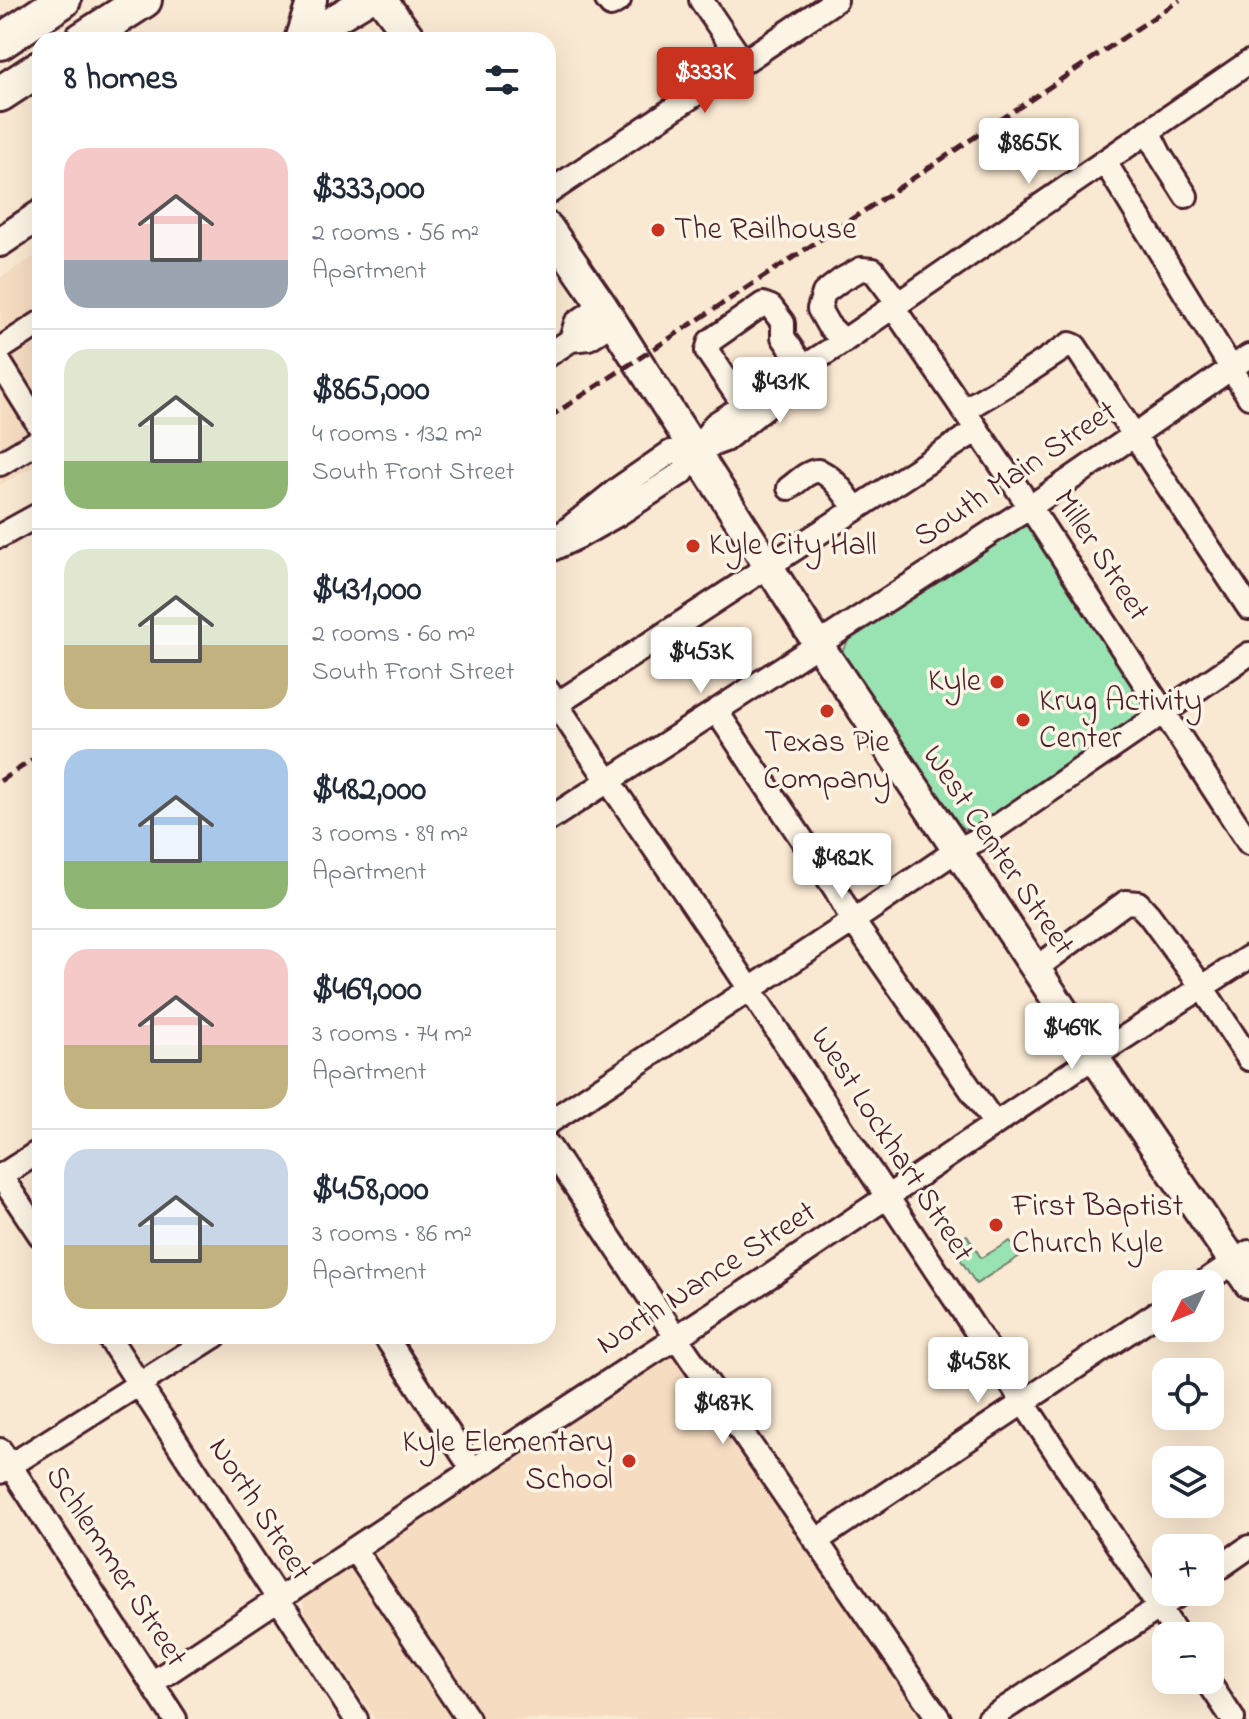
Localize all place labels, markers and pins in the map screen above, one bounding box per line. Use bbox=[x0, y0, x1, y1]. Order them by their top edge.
pin: $333K bbox=[649, 47, 761, 115]
pin: $865K bbox=[973, 118, 1085, 186]
place label: The Railhouse bbox=[674, 207, 857, 254]
marker: The Railhouse bbox=[649, 221, 667, 239]
pin: $431K bbox=[724, 357, 836, 425]
place label: Kyle City Hall bbox=[709, 523, 877, 570]
marker: Kyle City Hall bbox=[684, 537, 702, 555]
pin: $453K bbox=[645, 627, 757, 695]
place label: Kyle bbox=[928, 659, 982, 706]
marker: Kyle bbox=[988, 673, 1006, 691]
place label: Krug Activity Center bbox=[1039, 679, 1202, 763]
marker: Texas Pie Company bbox=[818, 702, 836, 720]
marker: Krug Activity Center bbox=[1014, 711, 1032, 729]
place label: Texas Pie Company bbox=[763, 720, 891, 804]
pin: $482K bbox=[786, 833, 898, 901]
pin: $469K bbox=[1016, 1003, 1128, 1071]
place label: First Baptist Church Kyle bbox=[1011, 1184, 1183, 1268]
marker: First Baptist Church Kyle bbox=[987, 1216, 1005, 1234]
pin: $458K bbox=[922, 1337, 1034, 1405]
pin: $487K bbox=[667, 1378, 779, 1446]
place label: Kyle Elementary School bbox=[402, 1420, 613, 1504]
marker: Kyle Elementary School bbox=[620, 1452, 638, 1470]

